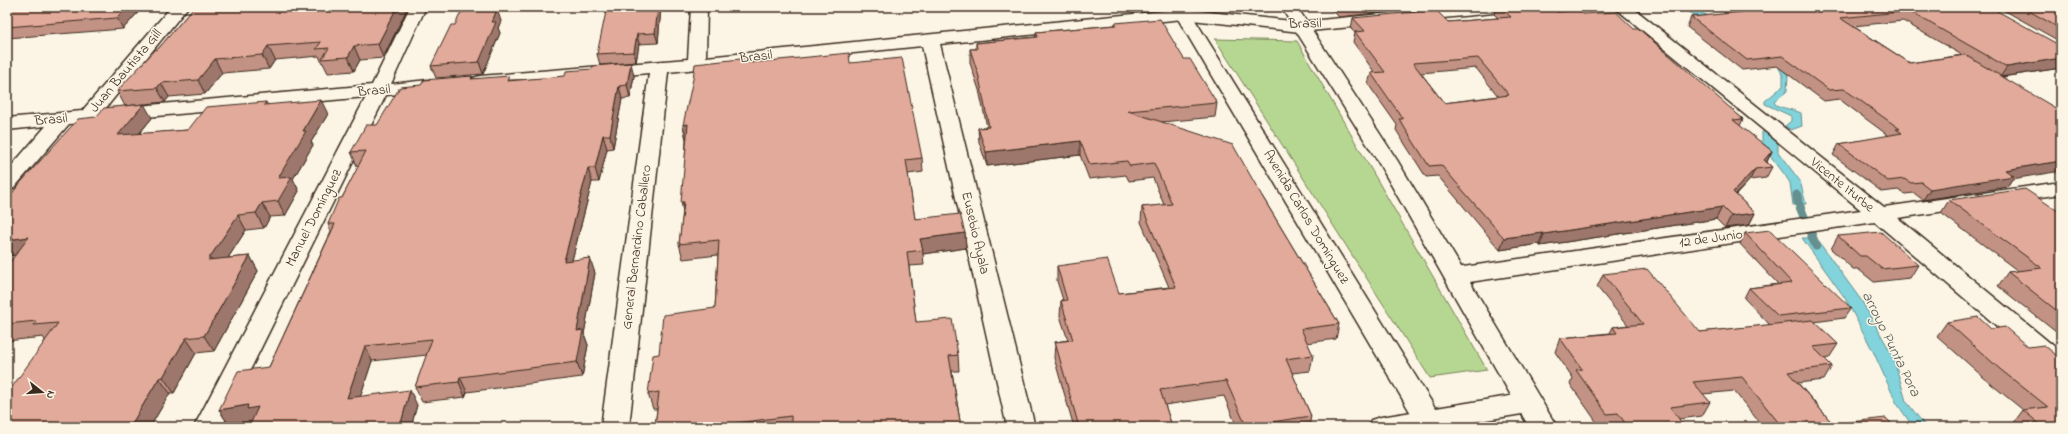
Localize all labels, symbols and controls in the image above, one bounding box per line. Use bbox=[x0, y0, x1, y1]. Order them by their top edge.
street label: Brasil bbox=[1287, 13, 1322, 35]
street label: Juan Bautista Gill bbox=[85, 24, 167, 118]
street label: Brasil bbox=[737, 45, 774, 69]
street label: Brasil bbox=[355, 79, 392, 103]
street label: Brasil bbox=[32, 108, 69, 132]
street label: Avenida Carlos Dominguez bbox=[1257, 146, 1355, 289]
street label: Vicente Iturbe bbox=[1804, 152, 1879, 218]
street label: General Bernardino Caballero bbox=[616, 163, 658, 331]
street label: Manuel Domínguez bbox=[280, 165, 349, 271]
street label: Eusebio Ayala bbox=[954, 190, 995, 277]
street label: 12 de Junio bbox=[1678, 224, 1744, 254]
water label: arroyo Punta Pora bbox=[1855, 288, 1926, 402]
north arrow bbox=[22, 372, 62, 412]
text: N bbox=[42, 389, 59, 401]

